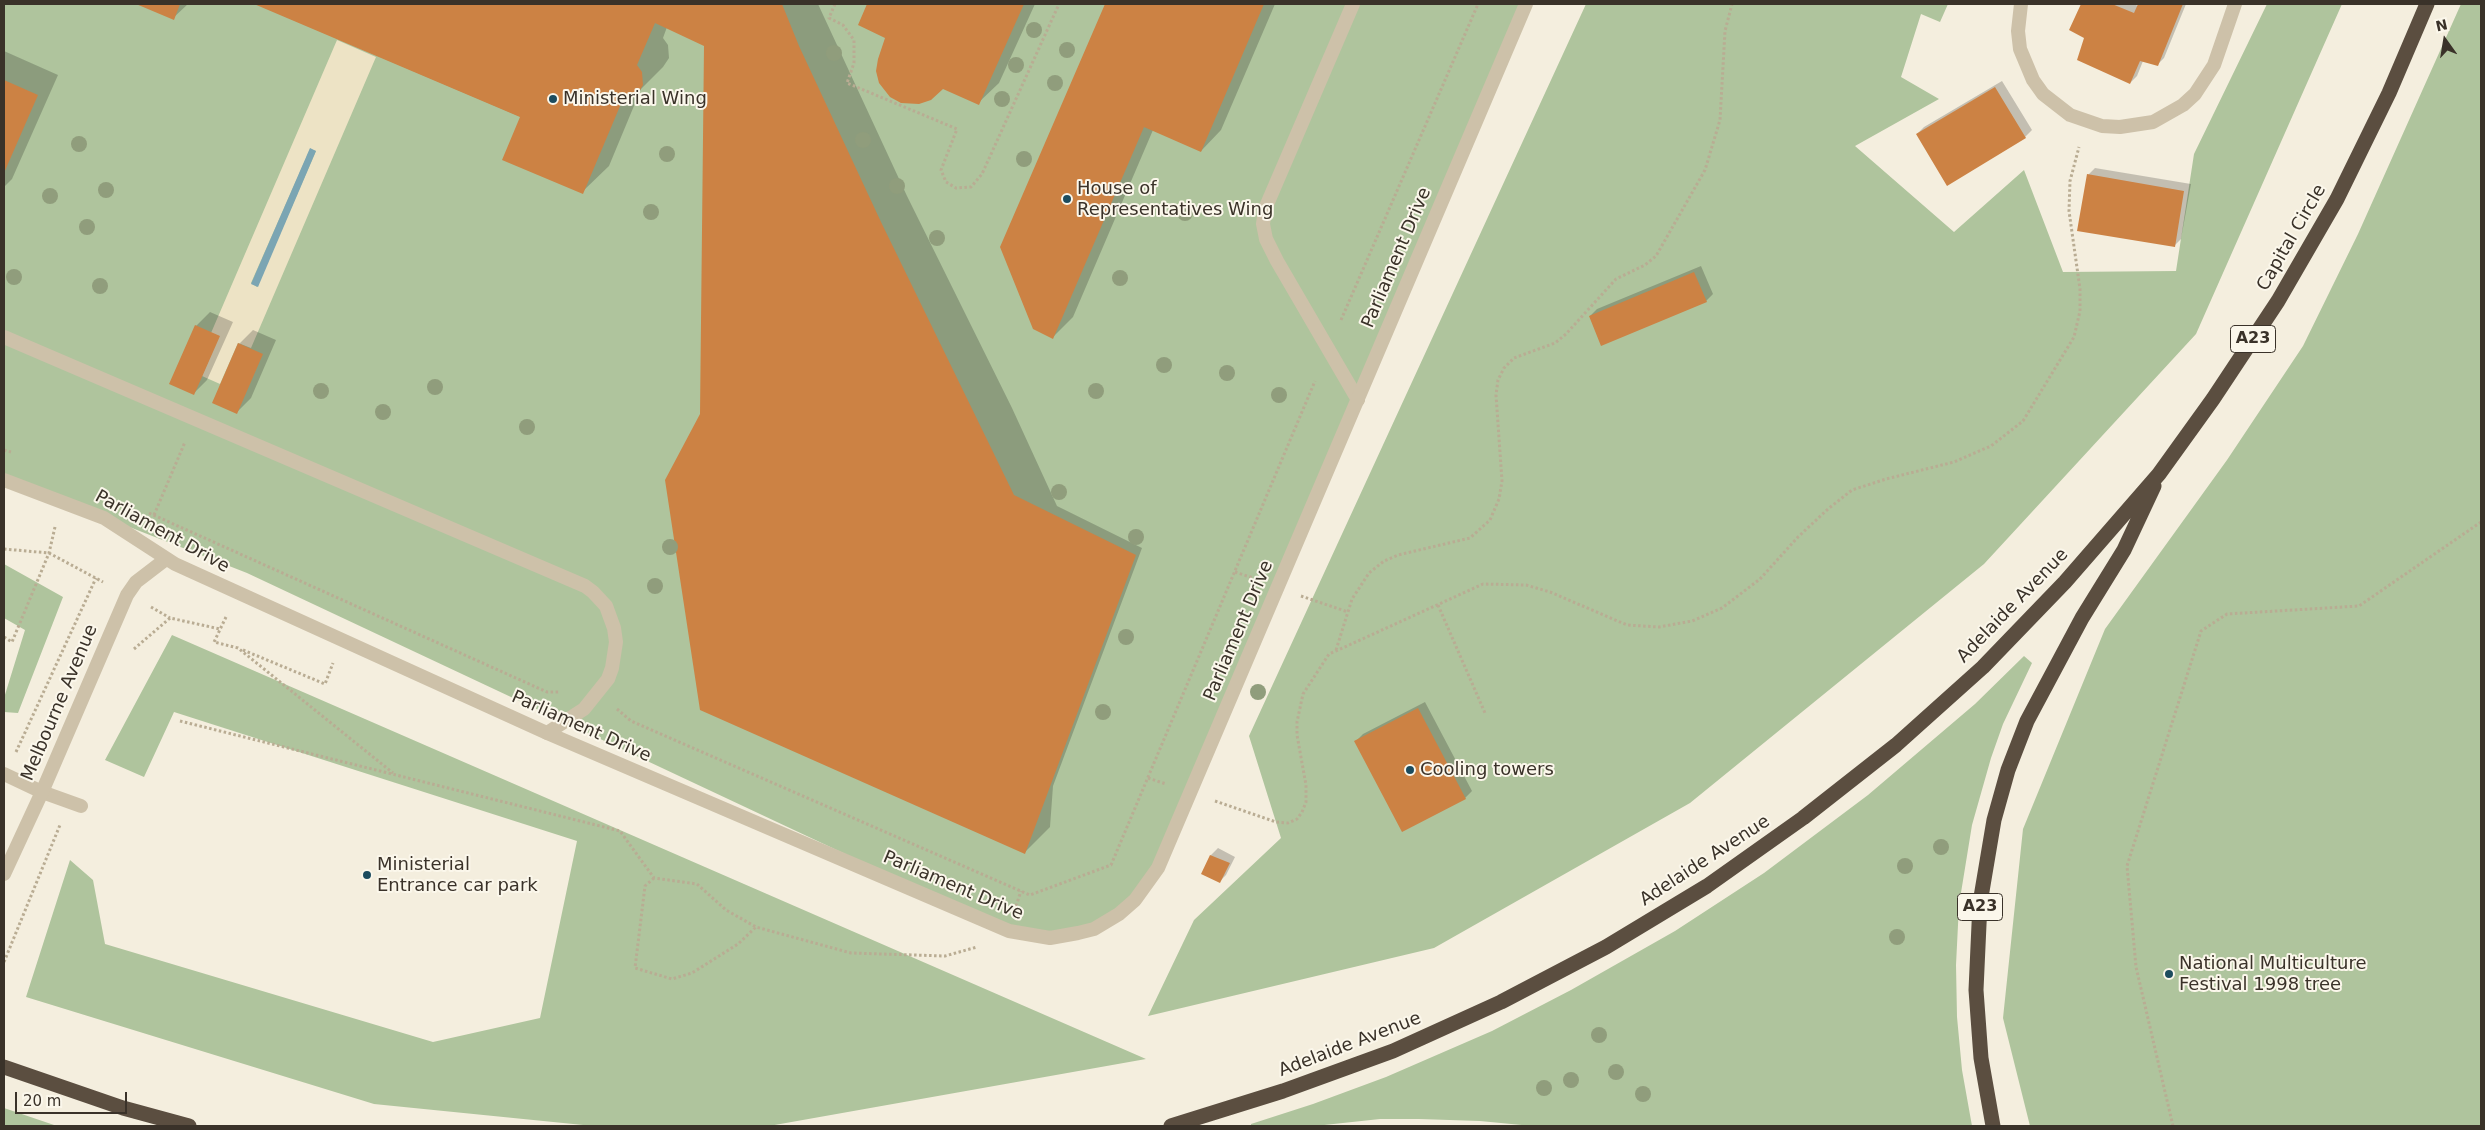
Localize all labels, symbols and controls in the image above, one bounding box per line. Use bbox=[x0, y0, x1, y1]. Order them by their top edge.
north arrow bbox=[2420, 15, 2470, 65]
text: N bbox=[2434, 16, 2449, 34]
place label: Ministerial Wing bbox=[563, 88, 707, 110]
marker: Ministerial Wing bbox=[547, 93, 559, 105]
place label: House of Representatives Wing bbox=[1077, 178, 1273, 220]
street label: Capital Circle bbox=[2253, 181, 2331, 295]
street label: Parliament Drive bbox=[1358, 185, 1436, 331]
marker: House of Representatives Wing bbox=[1061, 193, 1073, 205]
road number: A23 bbox=[2230, 326, 2276, 352]
street label: Parliament Drive bbox=[91, 486, 233, 578]
street label: Adelaide Avenue bbox=[1953, 544, 2073, 668]
street label: Parliament Drive bbox=[1200, 558, 1278, 704]
street label: Melbourne Avenue bbox=[17, 622, 103, 784]
street label: Parliament Drive bbox=[508, 687, 654, 767]
place label: Cooling towers bbox=[1420, 759, 1554, 781]
marker: Cooling towers bbox=[1404, 764, 1416, 776]
street label: Adelaide Avenue bbox=[1636, 811, 1774, 911]
street label: Parliament Drive bbox=[880, 847, 1026, 925]
place label: Ministerial Entrance car park bbox=[377, 854, 538, 896]
marker: Ministerial Entrance car park bbox=[361, 869, 373, 881]
road number: A23 bbox=[1958, 894, 2002, 920]
place label: National Multiculture Festival 1998 tree bbox=[2179, 953, 2367, 996]
marker: National Multiculture Festival 1998 tree bbox=[2163, 968, 2175, 980]
street label: Adelaide Avenue bbox=[1276, 1008, 1424, 1082]
scale bar bbox=[18, 1082, 130, 1114]
text: 20 m bbox=[23, 1092, 61, 1110]

